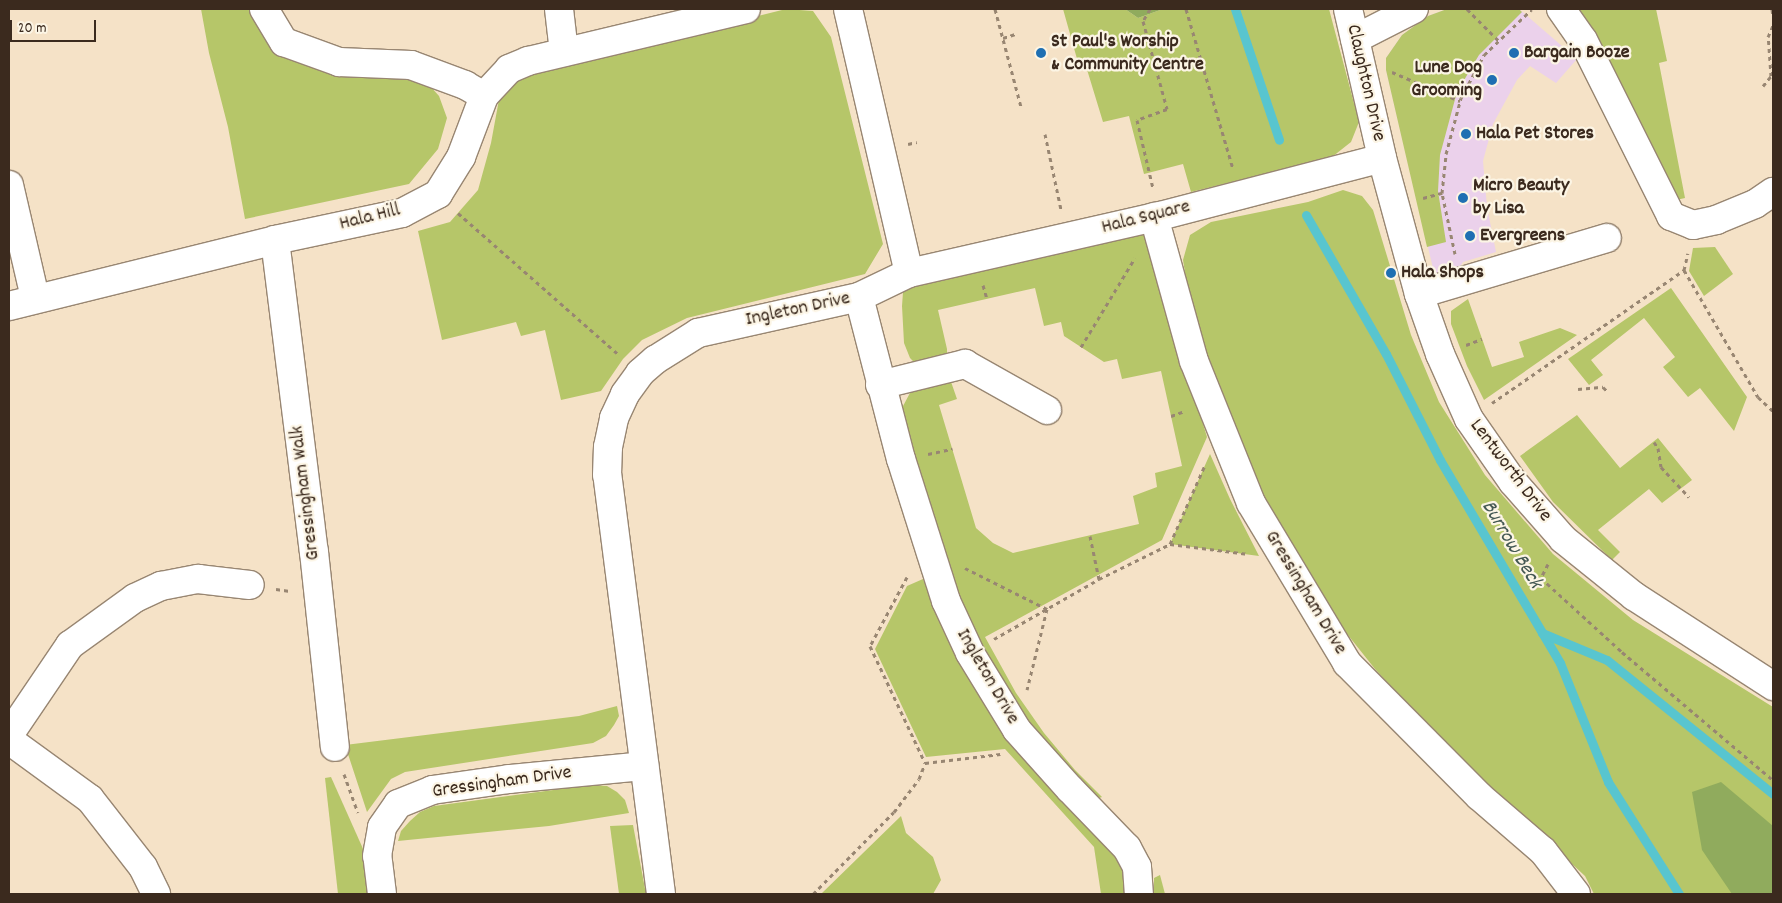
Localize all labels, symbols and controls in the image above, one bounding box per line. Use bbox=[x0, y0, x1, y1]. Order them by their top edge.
scale bar bbox=[12, 10, 99, 42]
text: 20 m bbox=[18, 18, 46, 40]
street label: Claughton Drive bbox=[1340, 22, 1390, 144]
place label: St Paul's Worship & Community Centre bbox=[1051, 30, 1204, 77]
place label: Bargain Booze bbox=[1524, 41, 1630, 65]
marker: St Paul's Worship & Community Centre bbox=[1035, 47, 1047, 59]
marker: Bargain Booze bbox=[1508, 47, 1520, 59]
place label: Lune Dog Grooming bbox=[1411, 56, 1482, 103]
marker: Lune Dog Grooming bbox=[1486, 74, 1498, 86]
place label: Hala Pet Stores bbox=[1476, 122, 1594, 146]
marker: Hala Pet Stores bbox=[1460, 128, 1472, 140]
place label: Micro Beauty by Lisa bbox=[1473, 175, 1569, 222]
marker: Micro Beauty by Lisa bbox=[1457, 192, 1469, 204]
street label: Hala Square bbox=[1099, 195, 1193, 241]
street label: Hala Hill bbox=[337, 199, 403, 237]
place label: Evergreens bbox=[1480, 224, 1565, 248]
marker: Evergreens bbox=[1464, 230, 1476, 242]
place label: Hala Shops bbox=[1401, 261, 1484, 285]
marker: Hala Shops bbox=[1385, 267, 1397, 279]
street label: Ingleton Drive bbox=[743, 287, 853, 333]
street label: Lentworth Drive bbox=[1464, 415, 1556, 527]
street label: Gressingham Walk bbox=[286, 424, 326, 562]
water label: Burrow Beck bbox=[1475, 496, 1547, 594]
street label: Gressingham Drive bbox=[1259, 527, 1351, 659]
street label: Ingleton Drive bbox=[950, 625, 1024, 729]
street label: Gressingham Drive bbox=[431, 761, 573, 805]

